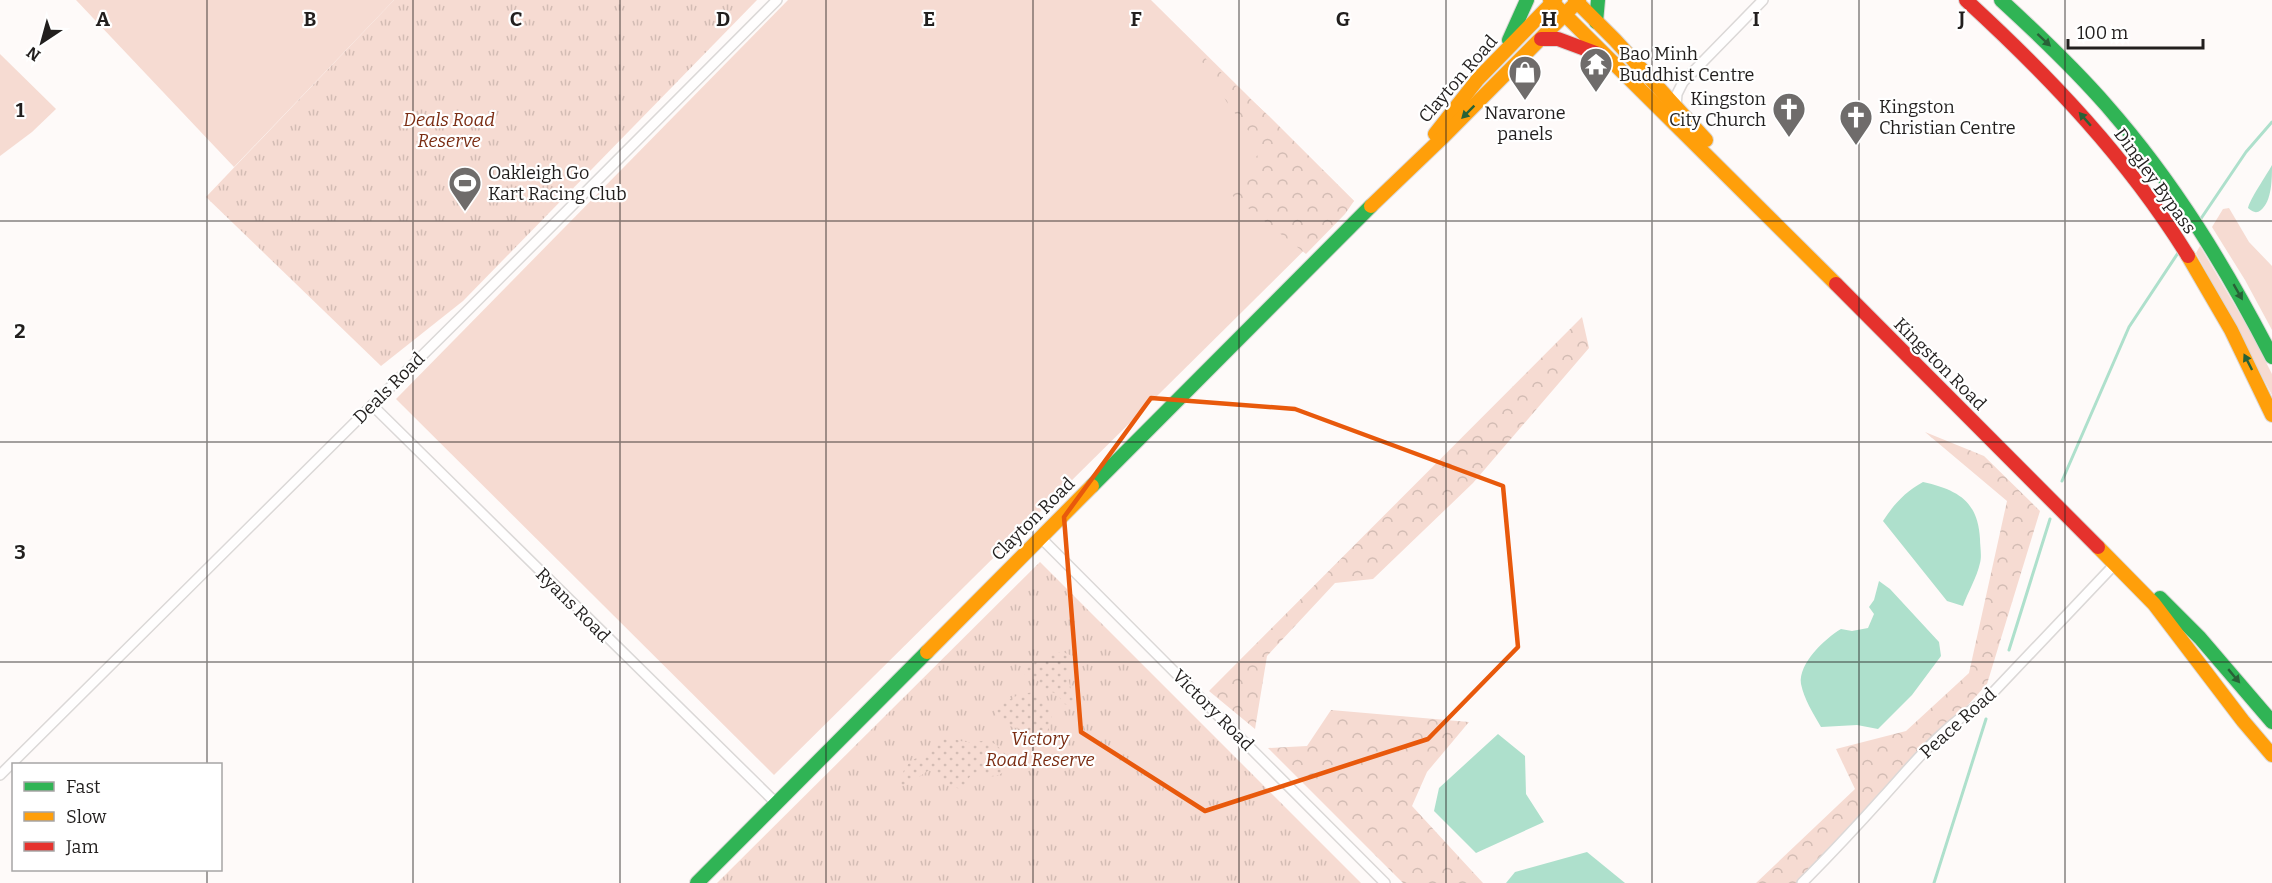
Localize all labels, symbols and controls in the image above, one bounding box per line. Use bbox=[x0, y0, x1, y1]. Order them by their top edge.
text: A bbox=[96, 7, 111, 31]
text: B bbox=[304, 7, 317, 31]
text: C bbox=[510, 7, 522, 31]
text: D bbox=[716, 7, 730, 31]
text: E bbox=[923, 7, 935, 31]
text: F bbox=[1130, 7, 1142, 31]
text: G bbox=[1336, 7, 1350, 31]
text: H bbox=[1541, 7, 1557, 31]
text: I bbox=[1752, 7, 1760, 31]
text: J bbox=[1958, 7, 1966, 31]
north arrow bbox=[12, 12, 72, 72]
scale bar bbox=[2068, 12, 2203, 50]
text: 100 m bbox=[2077, 22, 2128, 44]
street label: Clayton Road bbox=[1414, 30, 1502, 127]
one-way arrow bbox=[2036, 33, 2051, 47]
text: N bbox=[23, 42, 44, 65]
place label: Bao Minh Buddhist Centre bbox=[1619, 43, 1754, 86]
temple icon: Bao Minh Buddhist Centre bbox=[1578, 46, 1614, 93]
shop icon: Navarone panels bbox=[1507, 54, 1543, 101]
place label: Kingston City Church bbox=[1669, 88, 1767, 131]
church icon: Kingston City Church bbox=[1771, 91, 1807, 138]
place label: Kingston Christian Centre bbox=[1879, 96, 2016, 139]
text: 1 bbox=[16, 98, 25, 122]
church icon: Kingston Christian Centre bbox=[1838, 99, 1874, 146]
place label: Navarone panels bbox=[1484, 102, 1566, 145]
one-way arrow bbox=[1461, 104, 1475, 119]
park label: Deals Road Reserve bbox=[403, 109, 495, 152]
one-way arrow bbox=[2079, 111, 2092, 127]
street label: Dingley Bypass bbox=[2109, 124, 2201, 238]
place label: Oakleigh Go Kart Racing Club bbox=[488, 162, 627, 205]
sports icon: Oakleigh Go Kart Racing Club bbox=[447, 165, 483, 212]
one-way arrow bbox=[2232, 284, 2243, 300]
street label: Kingston Road bbox=[1889, 313, 1991, 415]
text: 2 bbox=[14, 319, 26, 343]
street label: Deals Road bbox=[349, 347, 430, 428]
one-way arrow bbox=[2243, 353, 2252, 370]
street label: Clayton Road bbox=[987, 472, 1080, 565]
text: 3 bbox=[14, 540, 26, 564]
street label: Ryans Road bbox=[531, 563, 615, 647]
street label: Victory Road bbox=[1168, 665, 1259, 756]
one-way arrow bbox=[2227, 668, 2240, 684]
street label: Peace Road bbox=[1915, 683, 2001, 763]
park label: Victory Road Reserve bbox=[986, 728, 1095, 771]
legend bbox=[12, 763, 222, 871]
text: Fast bbox=[66, 776, 101, 798]
text: Slow bbox=[66, 806, 107, 828]
text: Jam bbox=[65, 836, 99, 858]

